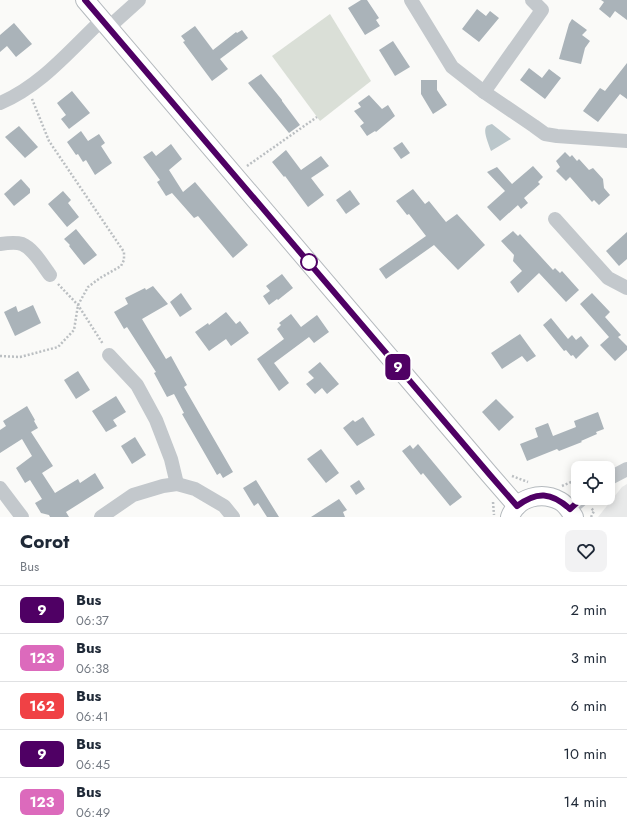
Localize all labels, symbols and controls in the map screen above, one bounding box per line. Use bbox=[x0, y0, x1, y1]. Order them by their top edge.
unlabelled marker bbox=[300, 253, 318, 271]
line badge: 9 bbox=[385, 354, 411, 380]
text: 9 bbox=[393, 357, 403, 377]
map controls bbox=[571, 461, 615, 505]
button: locate bbox=[571, 461, 615, 505]
text: Corot bbox=[20, 528, 69, 555]
button: heart bbox=[565, 530, 607, 572]
text: Bus bbox=[20, 557, 39, 576]
text: Bus bbox=[76, 589, 101, 611]
text: 2 min bbox=[570, 599, 607, 621]
text: 9 bbox=[37, 600, 47, 620]
text: 06:37 bbox=[76, 611, 109, 630]
text: Bus bbox=[76, 637, 101, 659]
text: 3 min bbox=[571, 647, 607, 669]
text: 123 bbox=[29, 648, 55, 668]
text: 06:38 bbox=[76, 659, 109, 678]
text: Bus bbox=[76, 685, 101, 707]
text: 6 min bbox=[570, 695, 607, 717]
text: 162 bbox=[29, 696, 55, 716]
text: 06:41 bbox=[76, 707, 109, 726]
text: Bus bbox=[76, 733, 101, 755]
text: 10 min bbox=[563, 743, 607, 765]
text: 9 bbox=[37, 744, 47, 764]
text: 06:45 bbox=[76, 755, 110, 774]
text: Bus bbox=[76, 781, 101, 803]
text: 14 min bbox=[564, 791, 607, 813]
text: 123 bbox=[29, 792, 55, 812]
text: 06:49 bbox=[76, 803, 110, 822]

